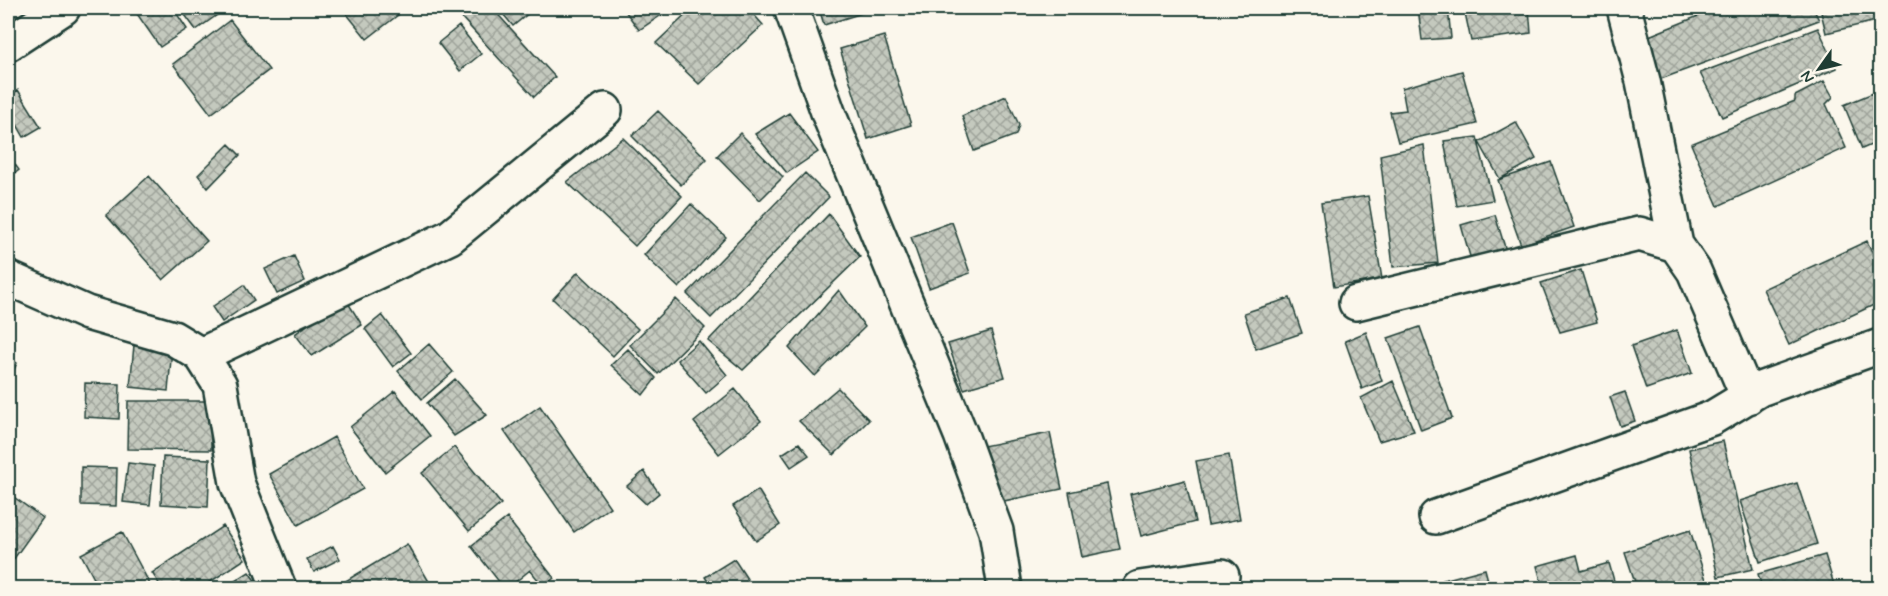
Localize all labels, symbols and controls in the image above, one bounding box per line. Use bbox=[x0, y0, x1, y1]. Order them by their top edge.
north arrow bbox=[1789, 39, 1849, 99]
text: N bbox=[1796, 66, 1819, 87]

